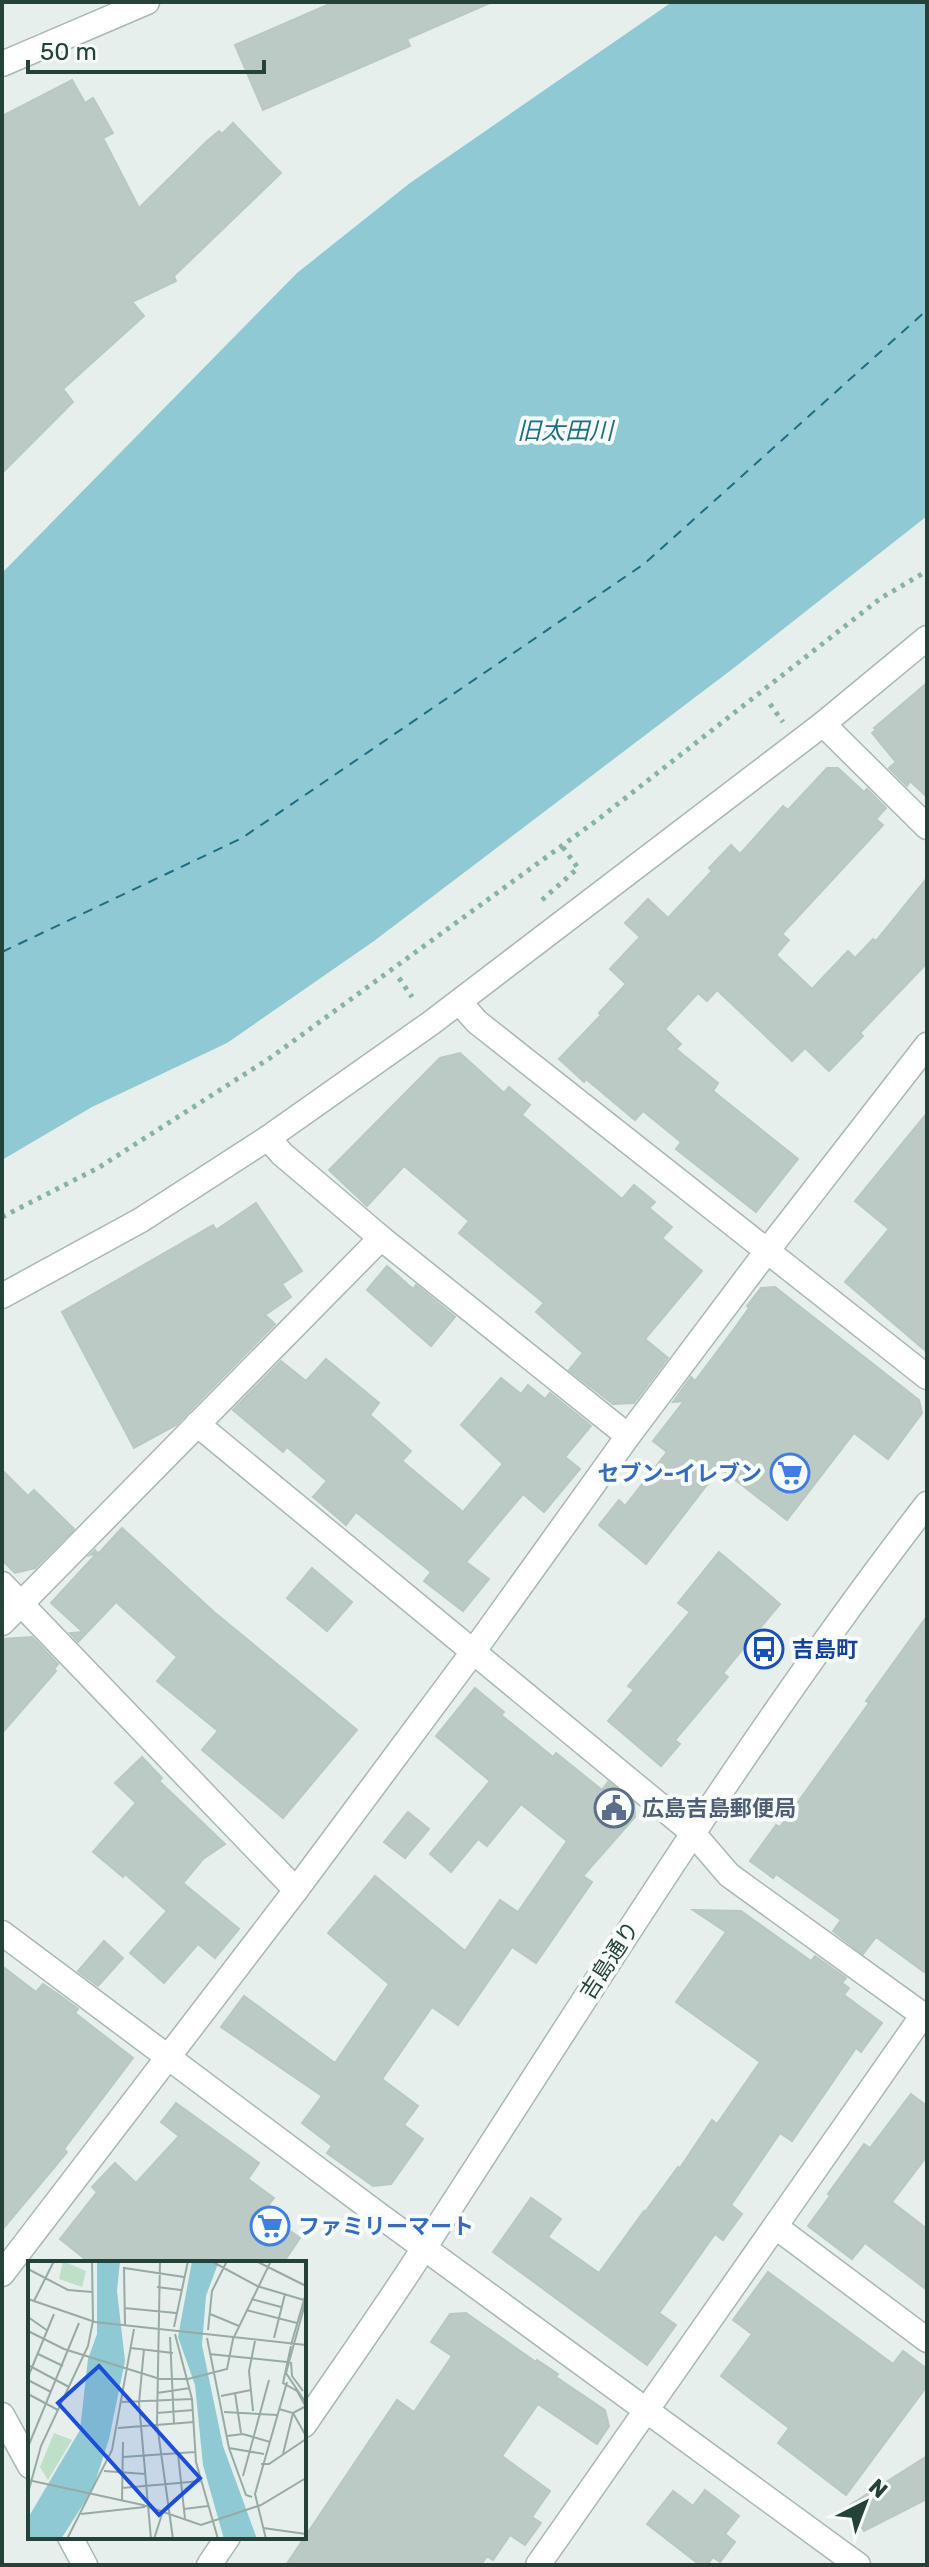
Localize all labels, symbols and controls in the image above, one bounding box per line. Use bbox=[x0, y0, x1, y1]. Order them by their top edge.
scale bar bbox=[28, 24, 264, 74]
text: 50 m bbox=[40, 38, 97, 66]
water label: 旧太田川 bbox=[517, 417, 616, 445]
supermarket icon: セブン-イレブン bbox=[769, 1452, 811, 1494]
place label: セブン-イレブン bbox=[598, 1460, 762, 1487]
bus stop icon: 吉島町 bbox=[743, 1628, 785, 1670]
place label: 吉島町 bbox=[792, 1636, 858, 1663]
public building icon: 広島吉島郵便局 bbox=[593, 1787, 635, 1829]
place label: 広島吉島郵便局 bbox=[642, 1795, 796, 1822]
street label: 吉島通り bbox=[574, 1916, 645, 2005]
supermarket icon: ファミリーマート bbox=[249, 2205, 291, 2247]
place label: ファミリーマート bbox=[298, 2213, 474, 2240]
inset map bbox=[28, 2261, 306, 2539]
north arrow bbox=[825, 2463, 905, 2543]
text: N bbox=[863, 2473, 893, 2504]

